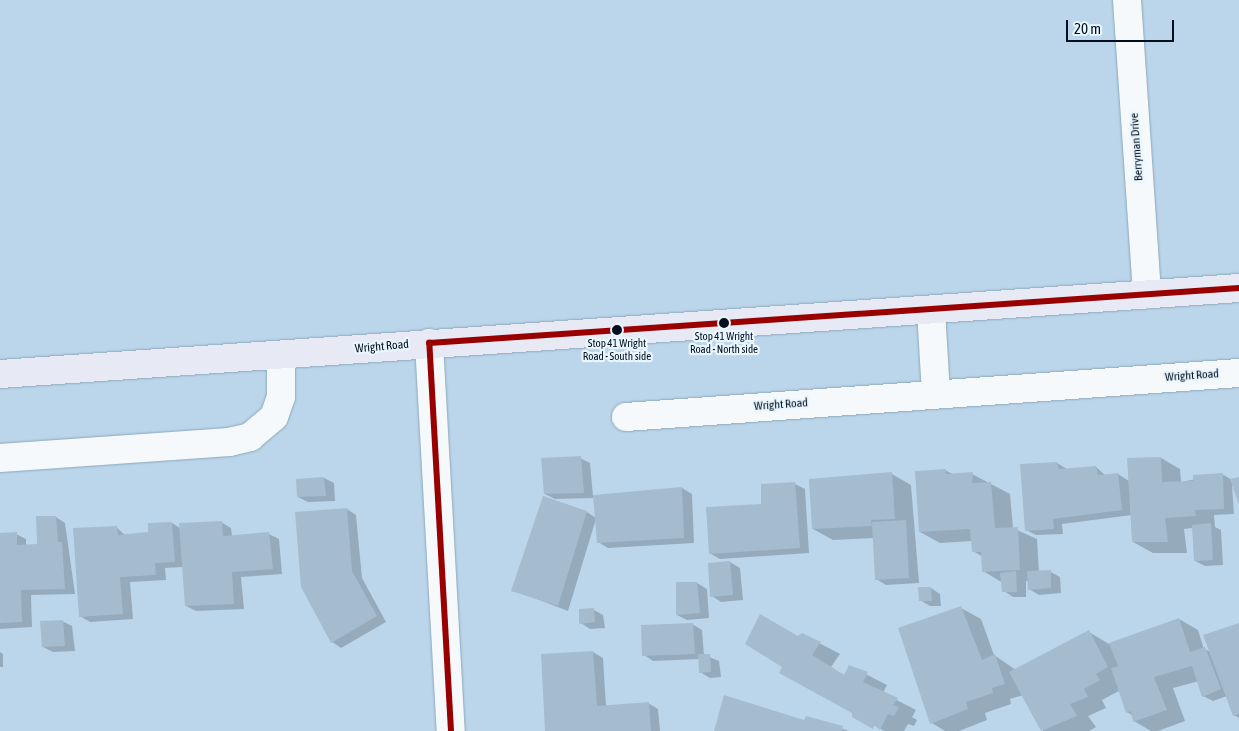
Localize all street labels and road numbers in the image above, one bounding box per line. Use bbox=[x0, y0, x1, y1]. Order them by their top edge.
street label: Berryman Drive bbox=[1127, 113, 1147, 181]
street label: Wright Road bbox=[354, 337, 410, 357]
street label: Wright Road bbox=[1165, 367, 1219, 385]
street label: Wright Road bbox=[754, 396, 808, 414]

